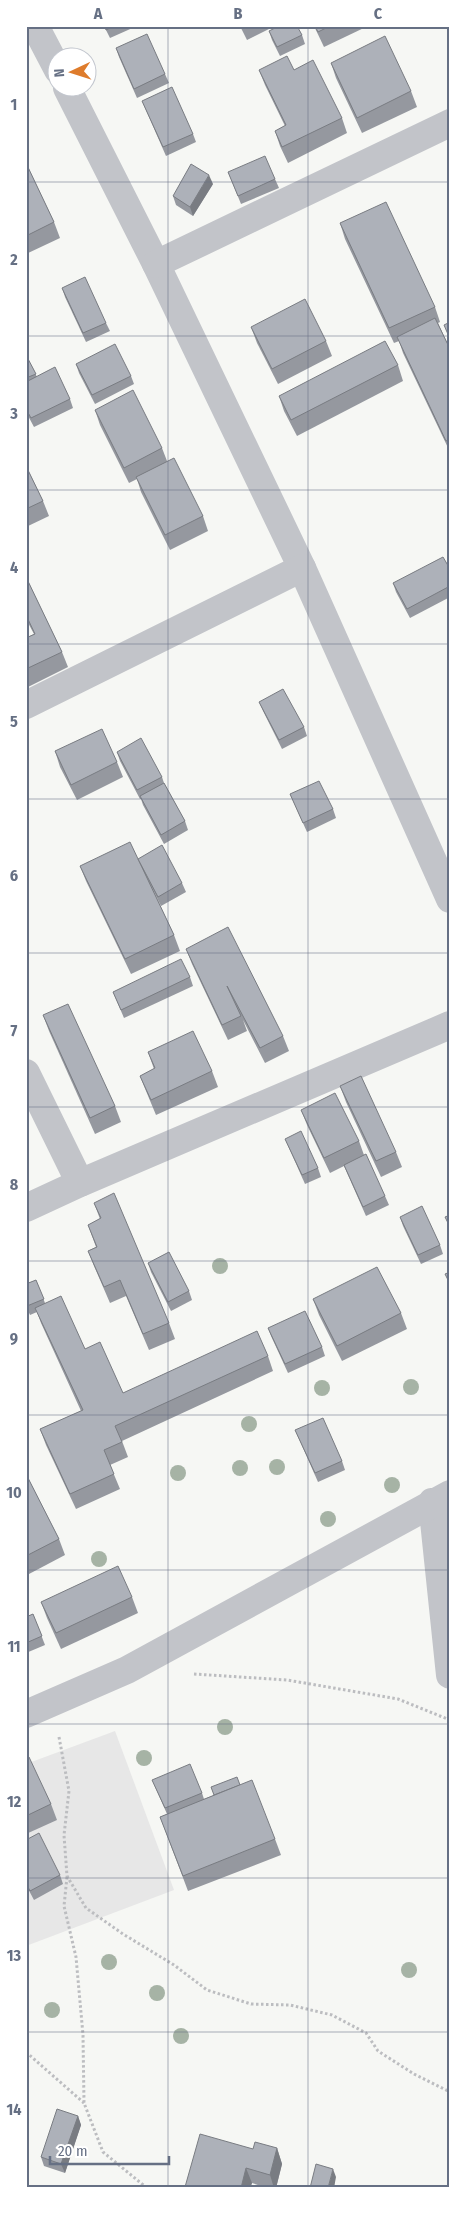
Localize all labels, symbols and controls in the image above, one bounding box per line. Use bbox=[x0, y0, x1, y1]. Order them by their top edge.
text: A bbox=[93, 4, 103, 23]
text: B bbox=[234, 4, 243, 23]
text: C bbox=[374, 4, 383, 23]
north arrow bbox=[48, 48, 98, 98]
text: N bbox=[51, 68, 68, 78]
text: 1 bbox=[11, 95, 17, 114]
text: 2 bbox=[9, 250, 18, 269]
text: 3 bbox=[9, 404, 18, 423]
text: 4 bbox=[10, 558, 18, 577]
text: 5 bbox=[10, 712, 18, 731]
text: 6 bbox=[10, 866, 18, 885]
text: 7 bbox=[11, 1021, 18, 1040]
text: 8 bbox=[10, 1175, 19, 1194]
text: 9 bbox=[10, 1329, 18, 1348]
text: 10 bbox=[6, 1483, 22, 1502]
text: 11 bbox=[7, 1637, 21, 1656]
text: 12 bbox=[7, 1792, 22, 1811]
text: 13 bbox=[7, 1946, 22, 1965]
text: 14 bbox=[7, 2100, 22, 2119]
scale bar bbox=[50, 2134, 169, 2166]
text: 20 m bbox=[58, 2142, 88, 2160]

